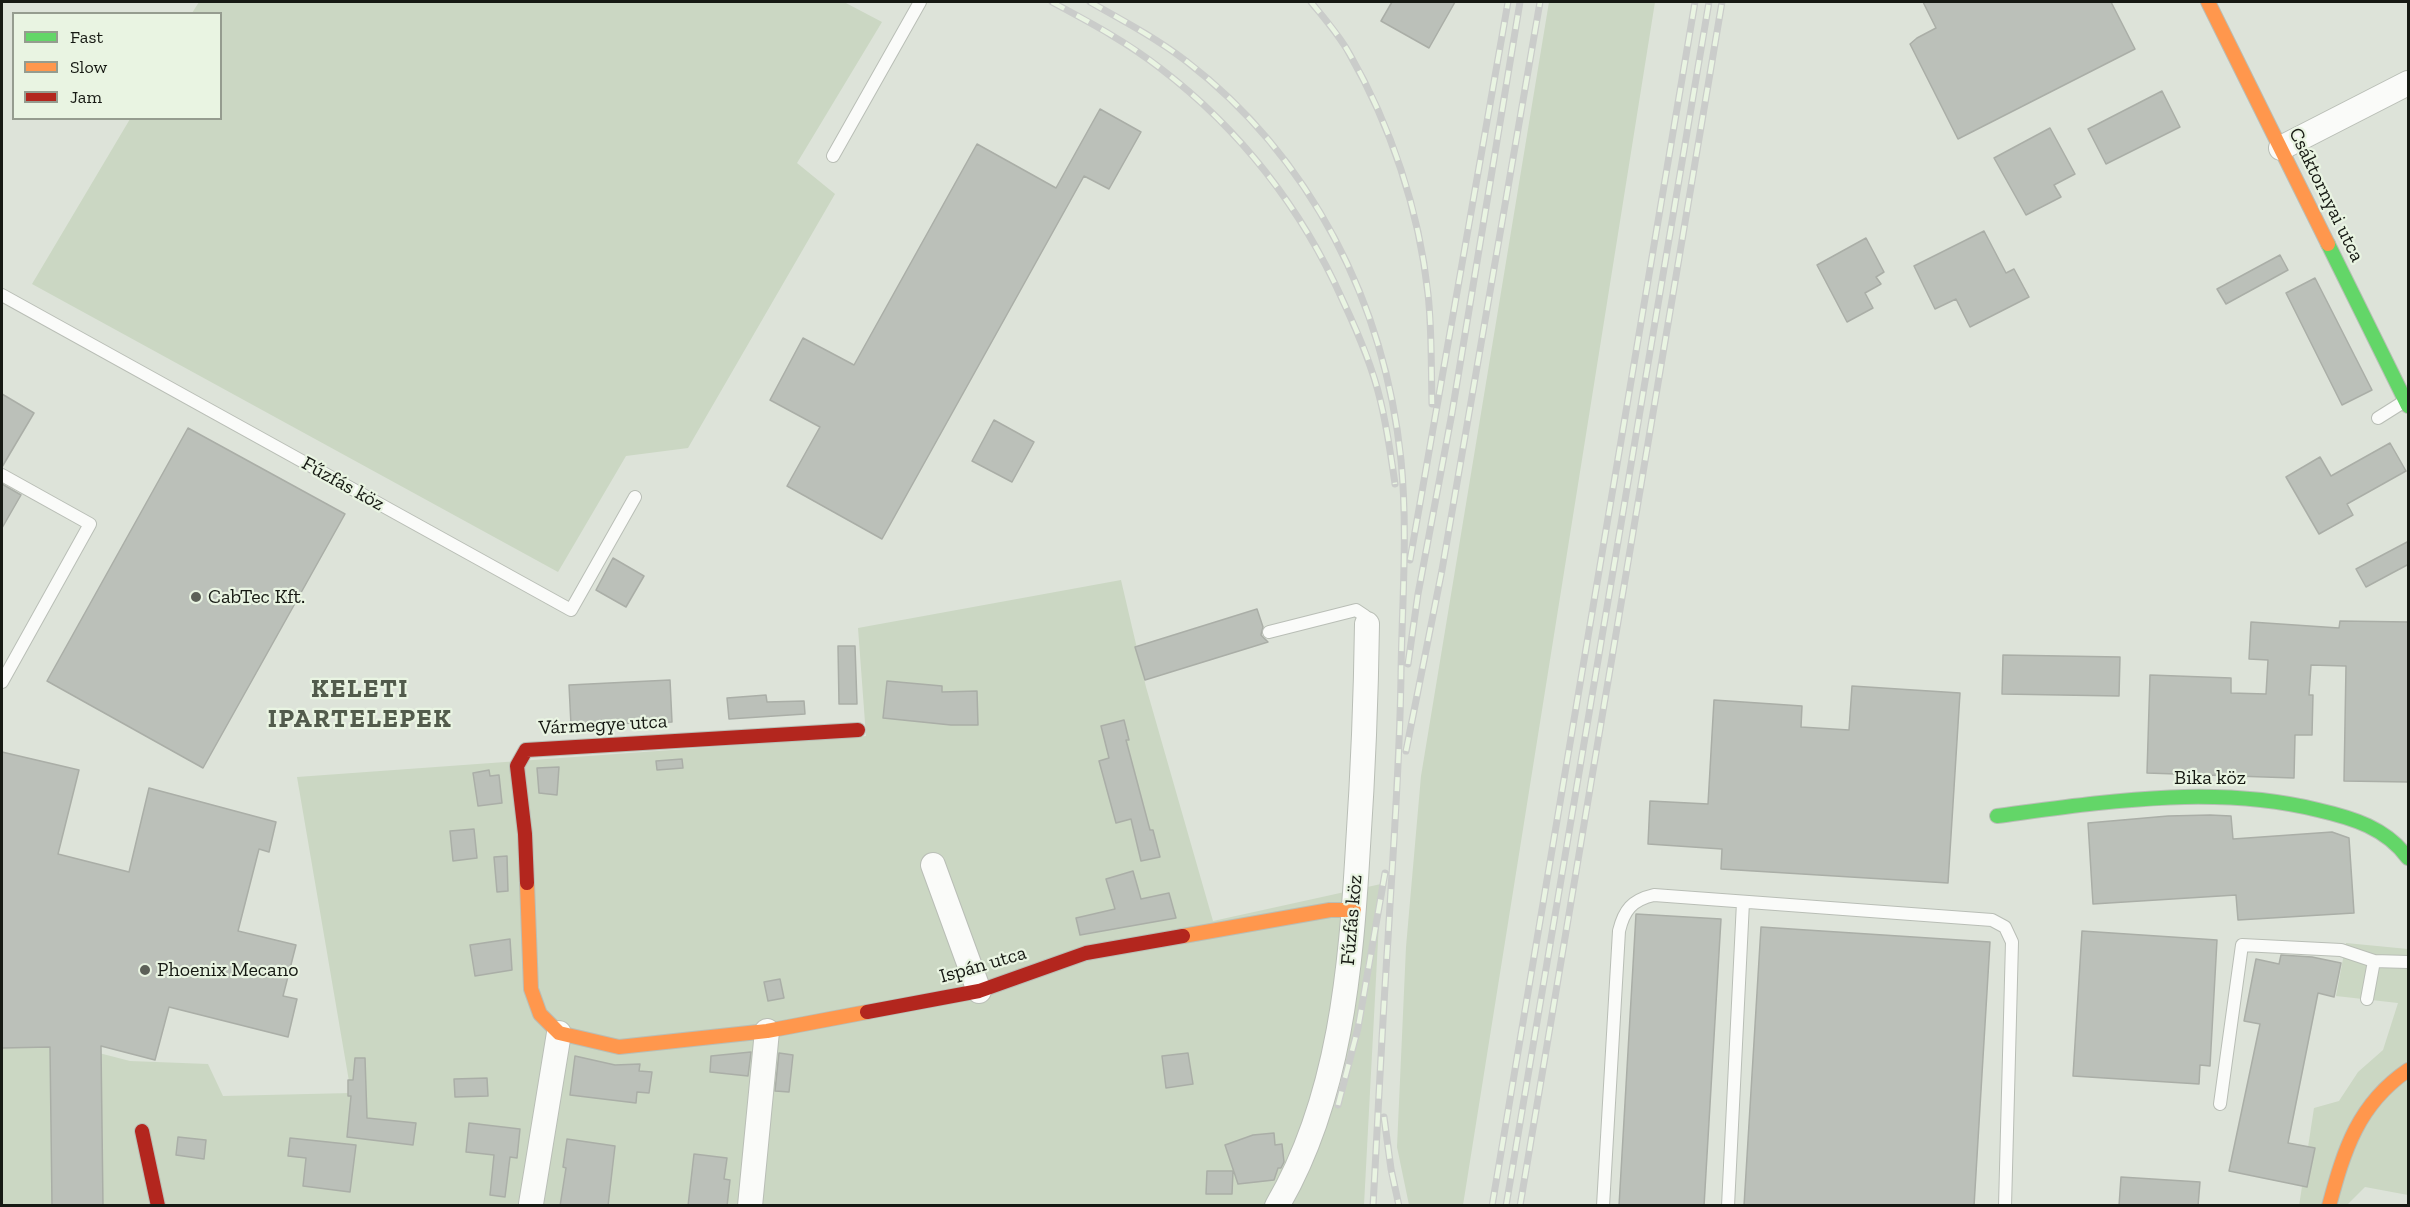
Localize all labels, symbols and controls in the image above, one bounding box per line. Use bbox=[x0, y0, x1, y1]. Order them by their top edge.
legend bbox=[12, 12, 222, 120]
text: Fast bbox=[70, 26, 103, 48]
text: Slow bbox=[70, 56, 107, 78]
text: Jam bbox=[70, 86, 102, 108]
street label: Csáktornyai utca bbox=[2283, 124, 2369, 266]
street label: Fűzfás köz bbox=[298, 452, 388, 516]
place label: CabTec Kft. bbox=[208, 585, 305, 609]
marker: CabTec Kft. bbox=[189, 590, 203, 604]
district label: KELETI IPARTELEPEK bbox=[268, 674, 452, 736]
street label: Vármegye utca bbox=[538, 710, 668, 740]
street label: Bika köz bbox=[2174, 766, 2246, 790]
street label: Fűzfás köz bbox=[1336, 874, 1368, 966]
street label: Ispán utca bbox=[937, 941, 1029, 989]
place label: Phoenix Mecano bbox=[157, 958, 298, 982]
marker: Phoenix Mecano bbox=[138, 963, 152, 977]

